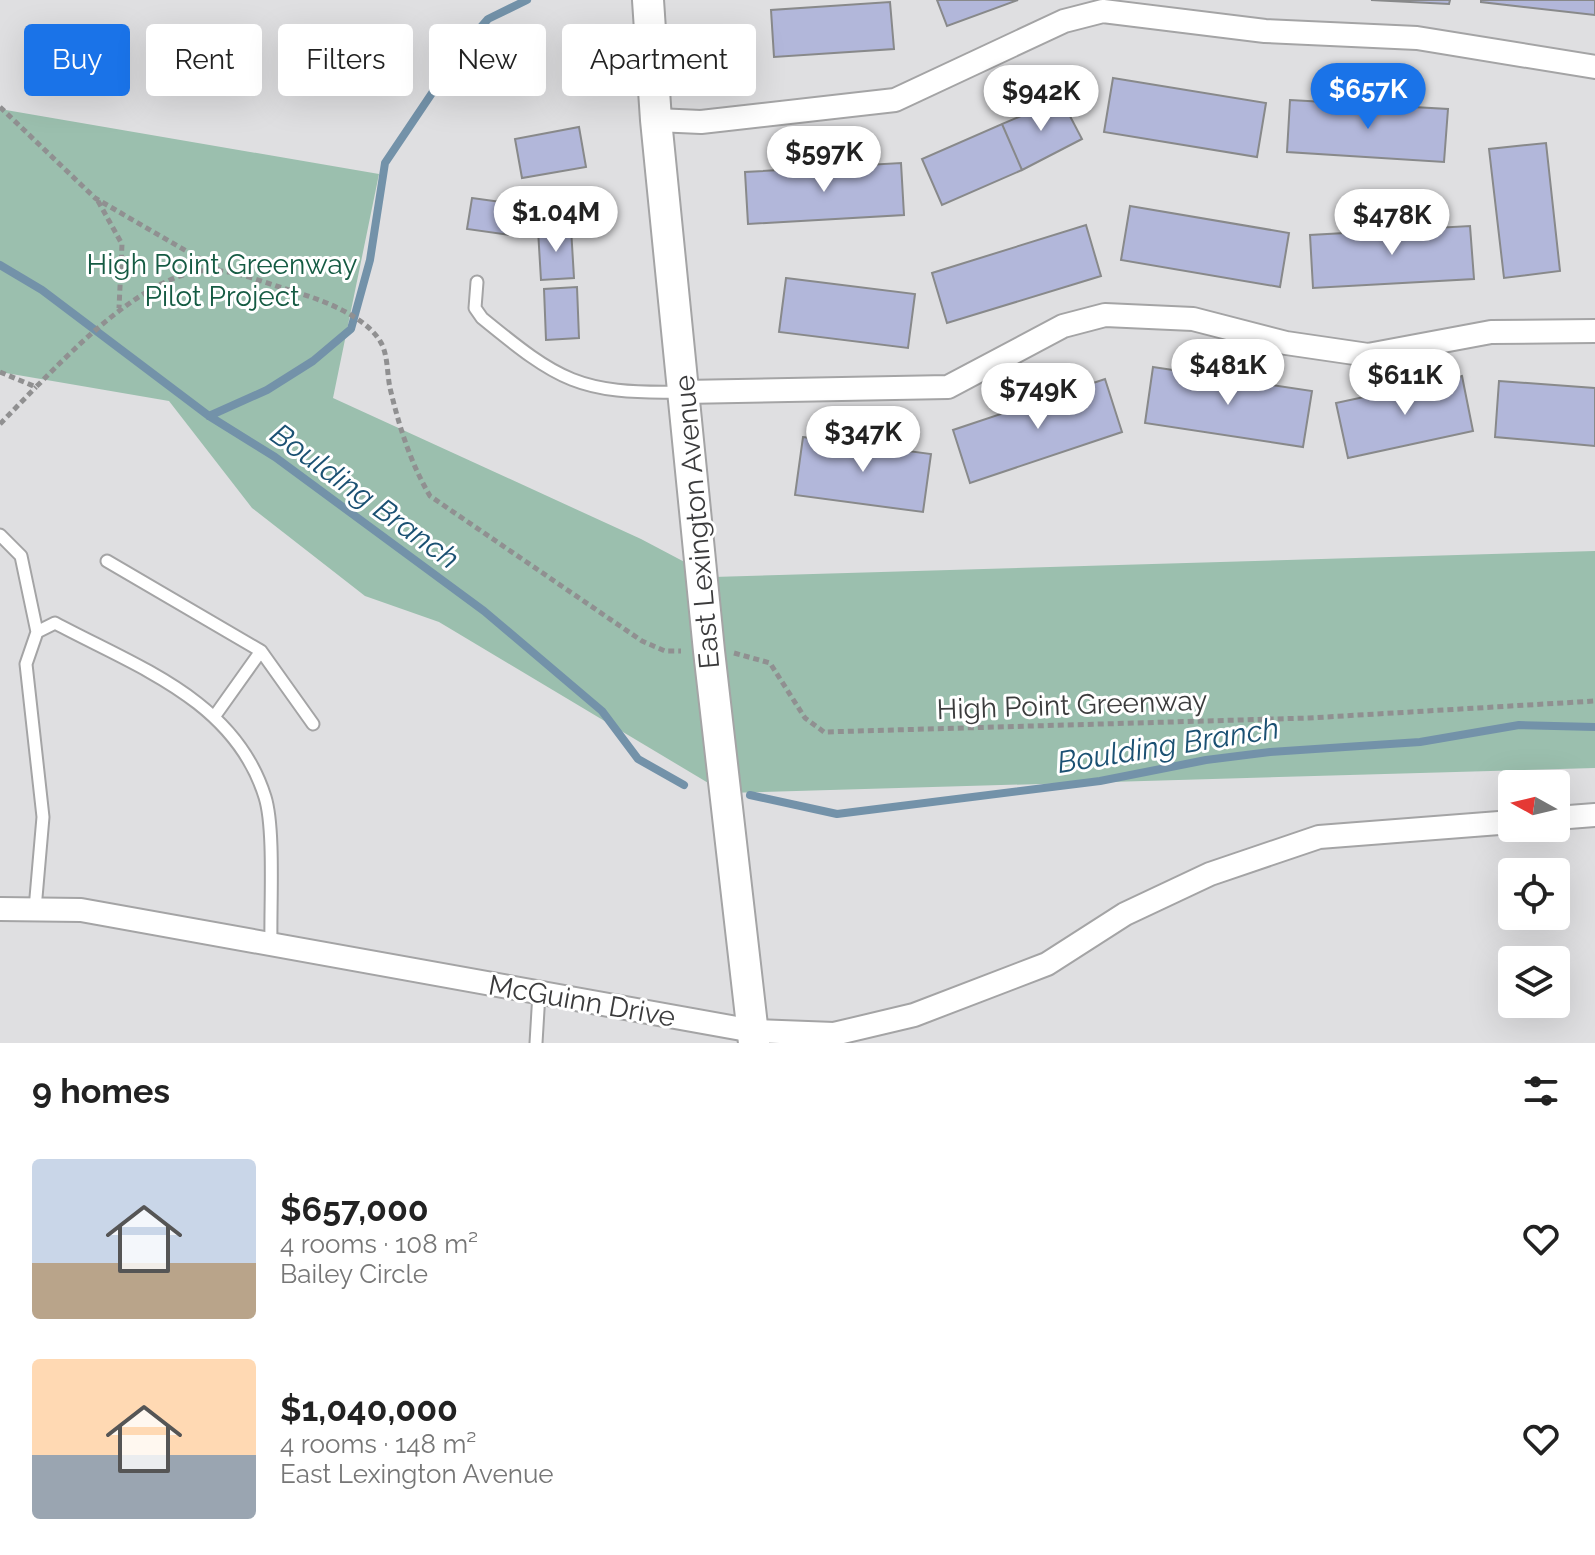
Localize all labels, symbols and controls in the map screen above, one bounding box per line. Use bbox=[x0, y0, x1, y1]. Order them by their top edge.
chip: Buy bbox=[24, 24, 130, 96]
chip: Rent bbox=[146, 24, 262, 96]
chip: Filters bbox=[278, 24, 413, 96]
chip: New bbox=[429, 24, 546, 96]
chip: Apartment bbox=[562, 24, 756, 96]
pin: $657K bbox=[1312, 63, 1424, 131]
pin: $942K bbox=[985, 65, 1097, 133]
text: $657K bbox=[1329, 74, 1407, 104]
text: $942K bbox=[1002, 76, 1080, 106]
pin: $597K bbox=[768, 126, 880, 194]
text: $597K bbox=[785, 137, 863, 167]
pin: $1.04M bbox=[491, 186, 621, 254]
pin: $478K bbox=[1336, 189, 1448, 257]
text: $1.04M bbox=[512, 197, 600, 227]
text: $478K bbox=[1352, 200, 1432, 230]
park label: High Point Greenway Pilot Project bbox=[87, 248, 357, 313]
pin: $481K bbox=[1172, 339, 1284, 407]
pin: $611K bbox=[1349, 349, 1461, 417]
text: $481K bbox=[1189, 350, 1267, 380]
text: $611K bbox=[1367, 360, 1443, 390]
pin: $749K bbox=[982, 363, 1094, 431]
street label: East Lexington Avenue bbox=[668, 374, 726, 670]
text: $749K bbox=[999, 374, 1077, 404]
pin: $347K bbox=[807, 406, 919, 474]
water label: Boulding Branch bbox=[264, 416, 466, 576]
text: $347K bbox=[824, 417, 902, 447]
street label: High Point Greenway bbox=[936, 684, 1208, 726]
water label: Boulding Branch bbox=[1055, 710, 1281, 780]
north arrow bbox=[1498, 770, 1570, 842]
map controls bbox=[1498, 770, 1570, 1018]
button: locate bbox=[1498, 858, 1570, 930]
button: layers bbox=[1498, 946, 1570, 1018]
street label: McGuinn Drive bbox=[486, 968, 678, 1034]
icon: filters bbox=[1519, 1069, 1563, 1113]
text: 9 homes bbox=[32, 1071, 170, 1111]
text: $657,000 bbox=[280, 1189, 429, 1229]
icon: home bbox=[96, 1191, 192, 1287]
icon: heart bbox=[1519, 1217, 1563, 1261]
text: 4 rooms · 108 m² bbox=[280, 1229, 478, 1259]
text: Bailey Circle bbox=[280, 1259, 428, 1289]
text: $1,040,000 bbox=[280, 1389, 458, 1429]
icon: home bbox=[96, 1391, 192, 1487]
icon: heart bbox=[1519, 1417, 1563, 1461]
text: 4 rooms · 148 m² bbox=[280, 1429, 476, 1459]
text: East Lexington Avenue bbox=[280, 1459, 554, 1489]

